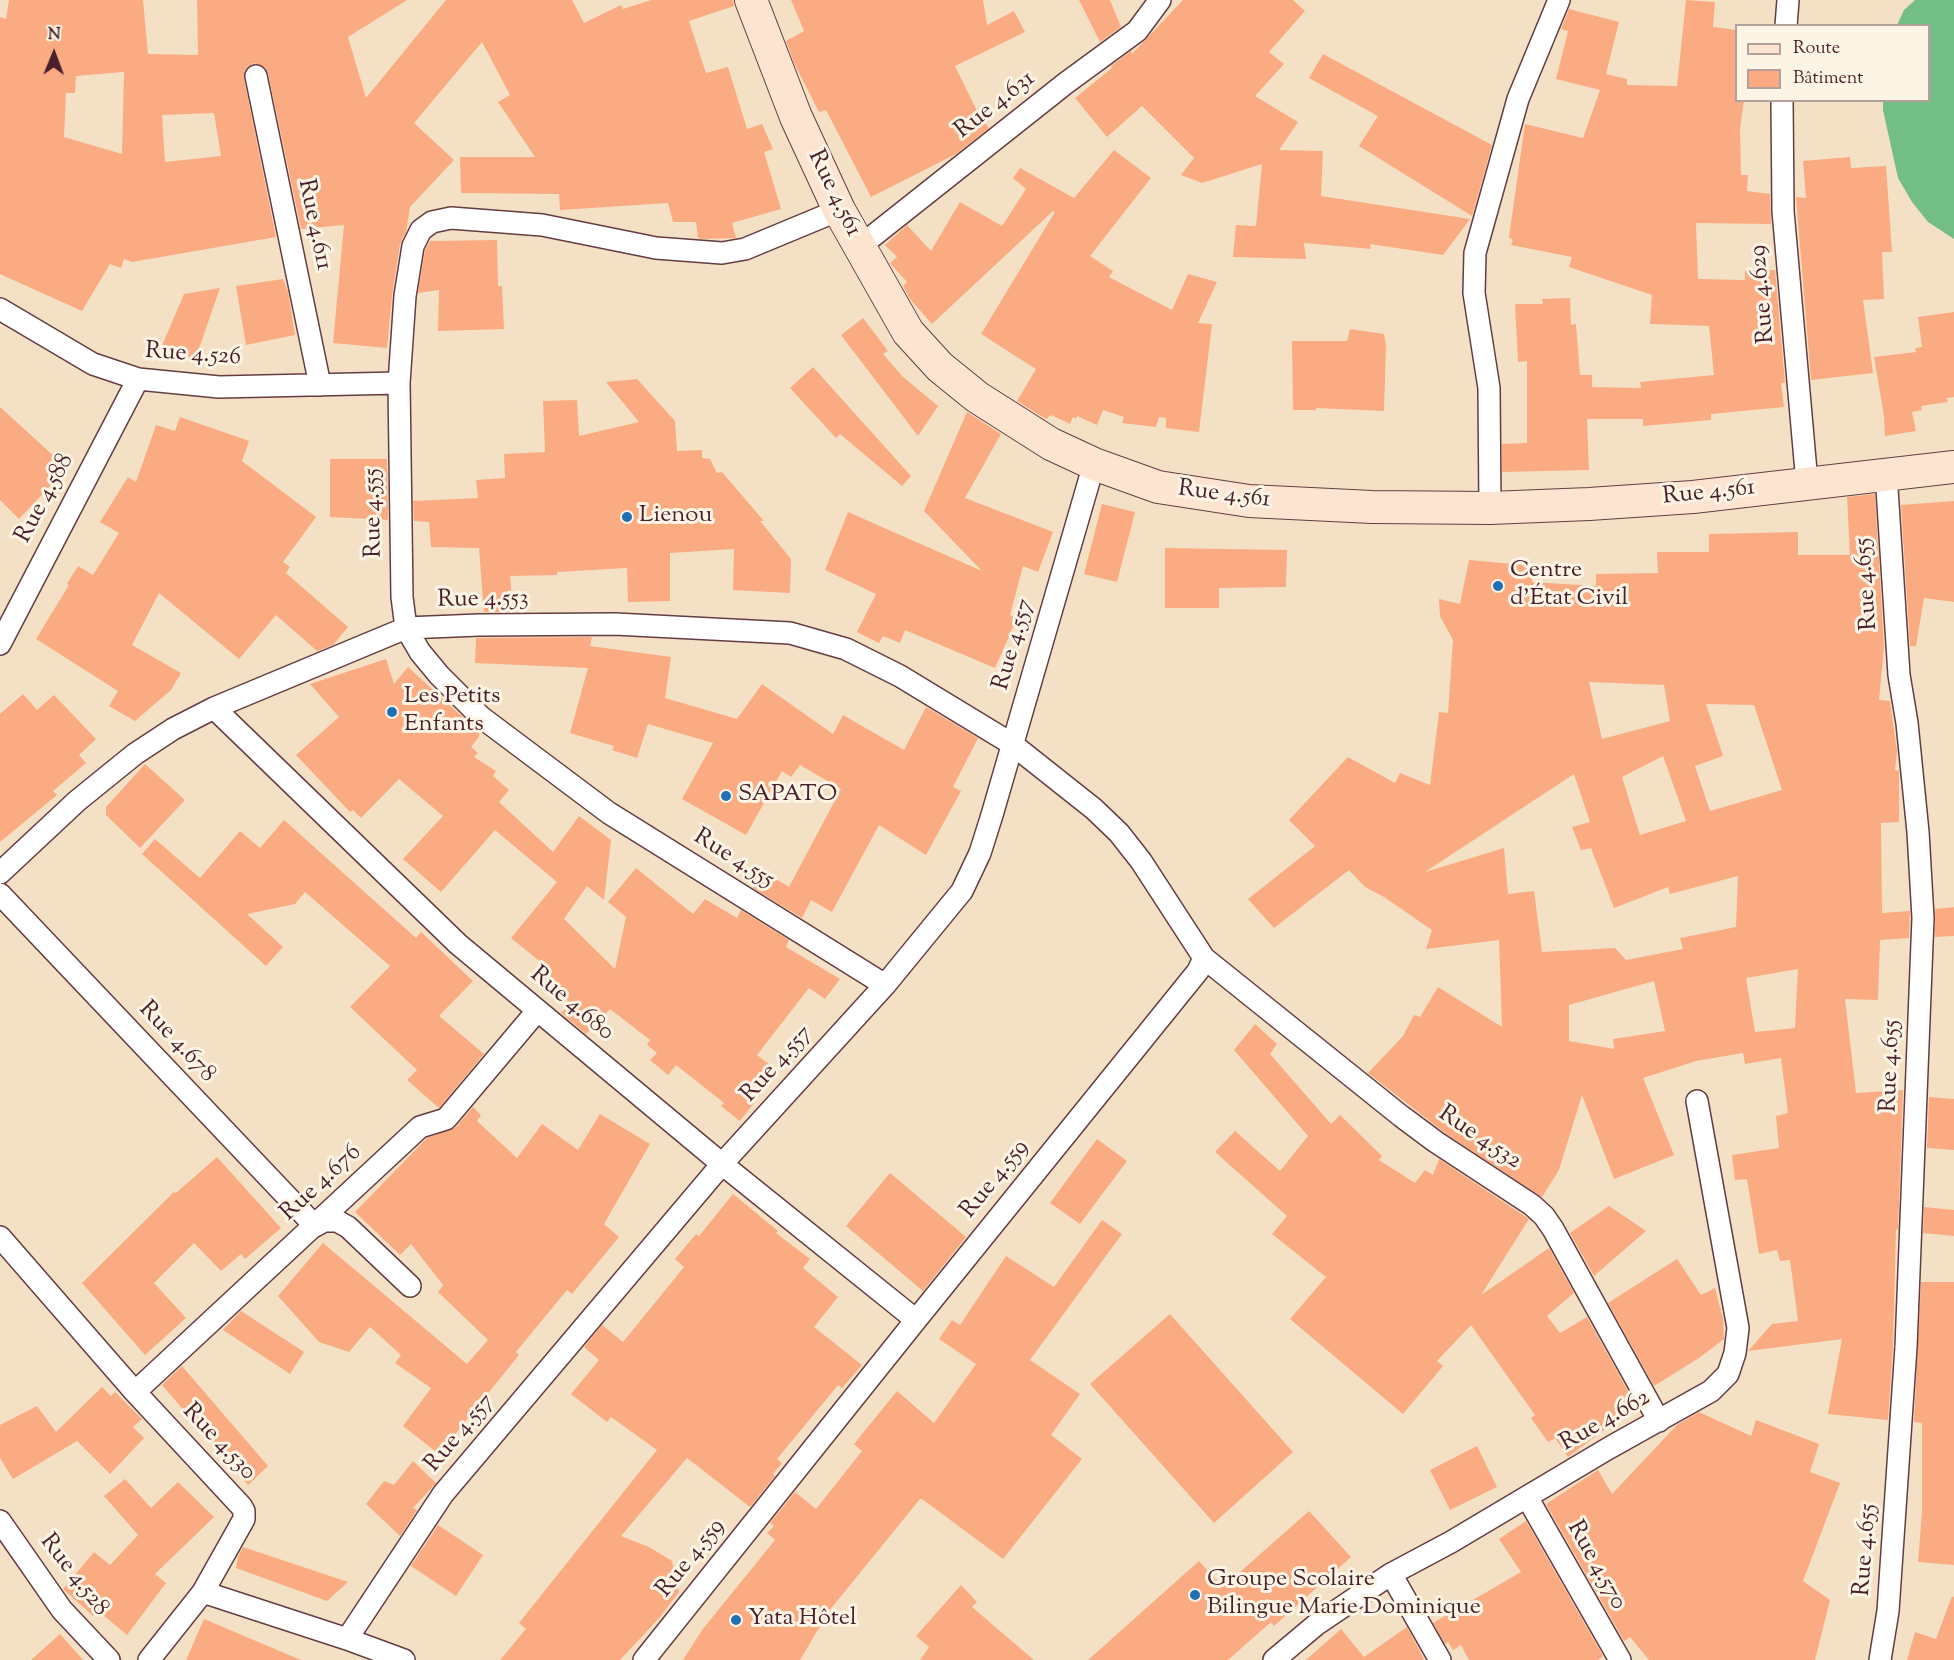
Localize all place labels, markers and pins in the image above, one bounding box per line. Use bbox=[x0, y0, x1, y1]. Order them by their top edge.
place label: Lienou bbox=[639, 503, 712, 531]
marker: Lienou bbox=[620, 510, 634, 524]
place label: Centre d'État Civil bbox=[1510, 558, 1628, 614]
marker: Centre d'État Civil bbox=[1491, 579, 1505, 593]
place label: Les Petits Enfants bbox=[404, 684, 500, 740]
marker: Les Petits Enfants bbox=[385, 705, 399, 719]
place label: SAPATO bbox=[738, 782, 837, 810]
marker: SAPATO bbox=[719, 789, 733, 803]
place label: Groupe Scolaire Bilingue Marie Dominique bbox=[1207, 1567, 1481, 1623]
marker: Groupe Scolaire Bilingue Marie Dominique bbox=[1188, 1588, 1202, 1602]
place label: Yata Hôtel bbox=[748, 1606, 857, 1634]
marker: Yata Hôtel bbox=[729, 1613, 743, 1627]

